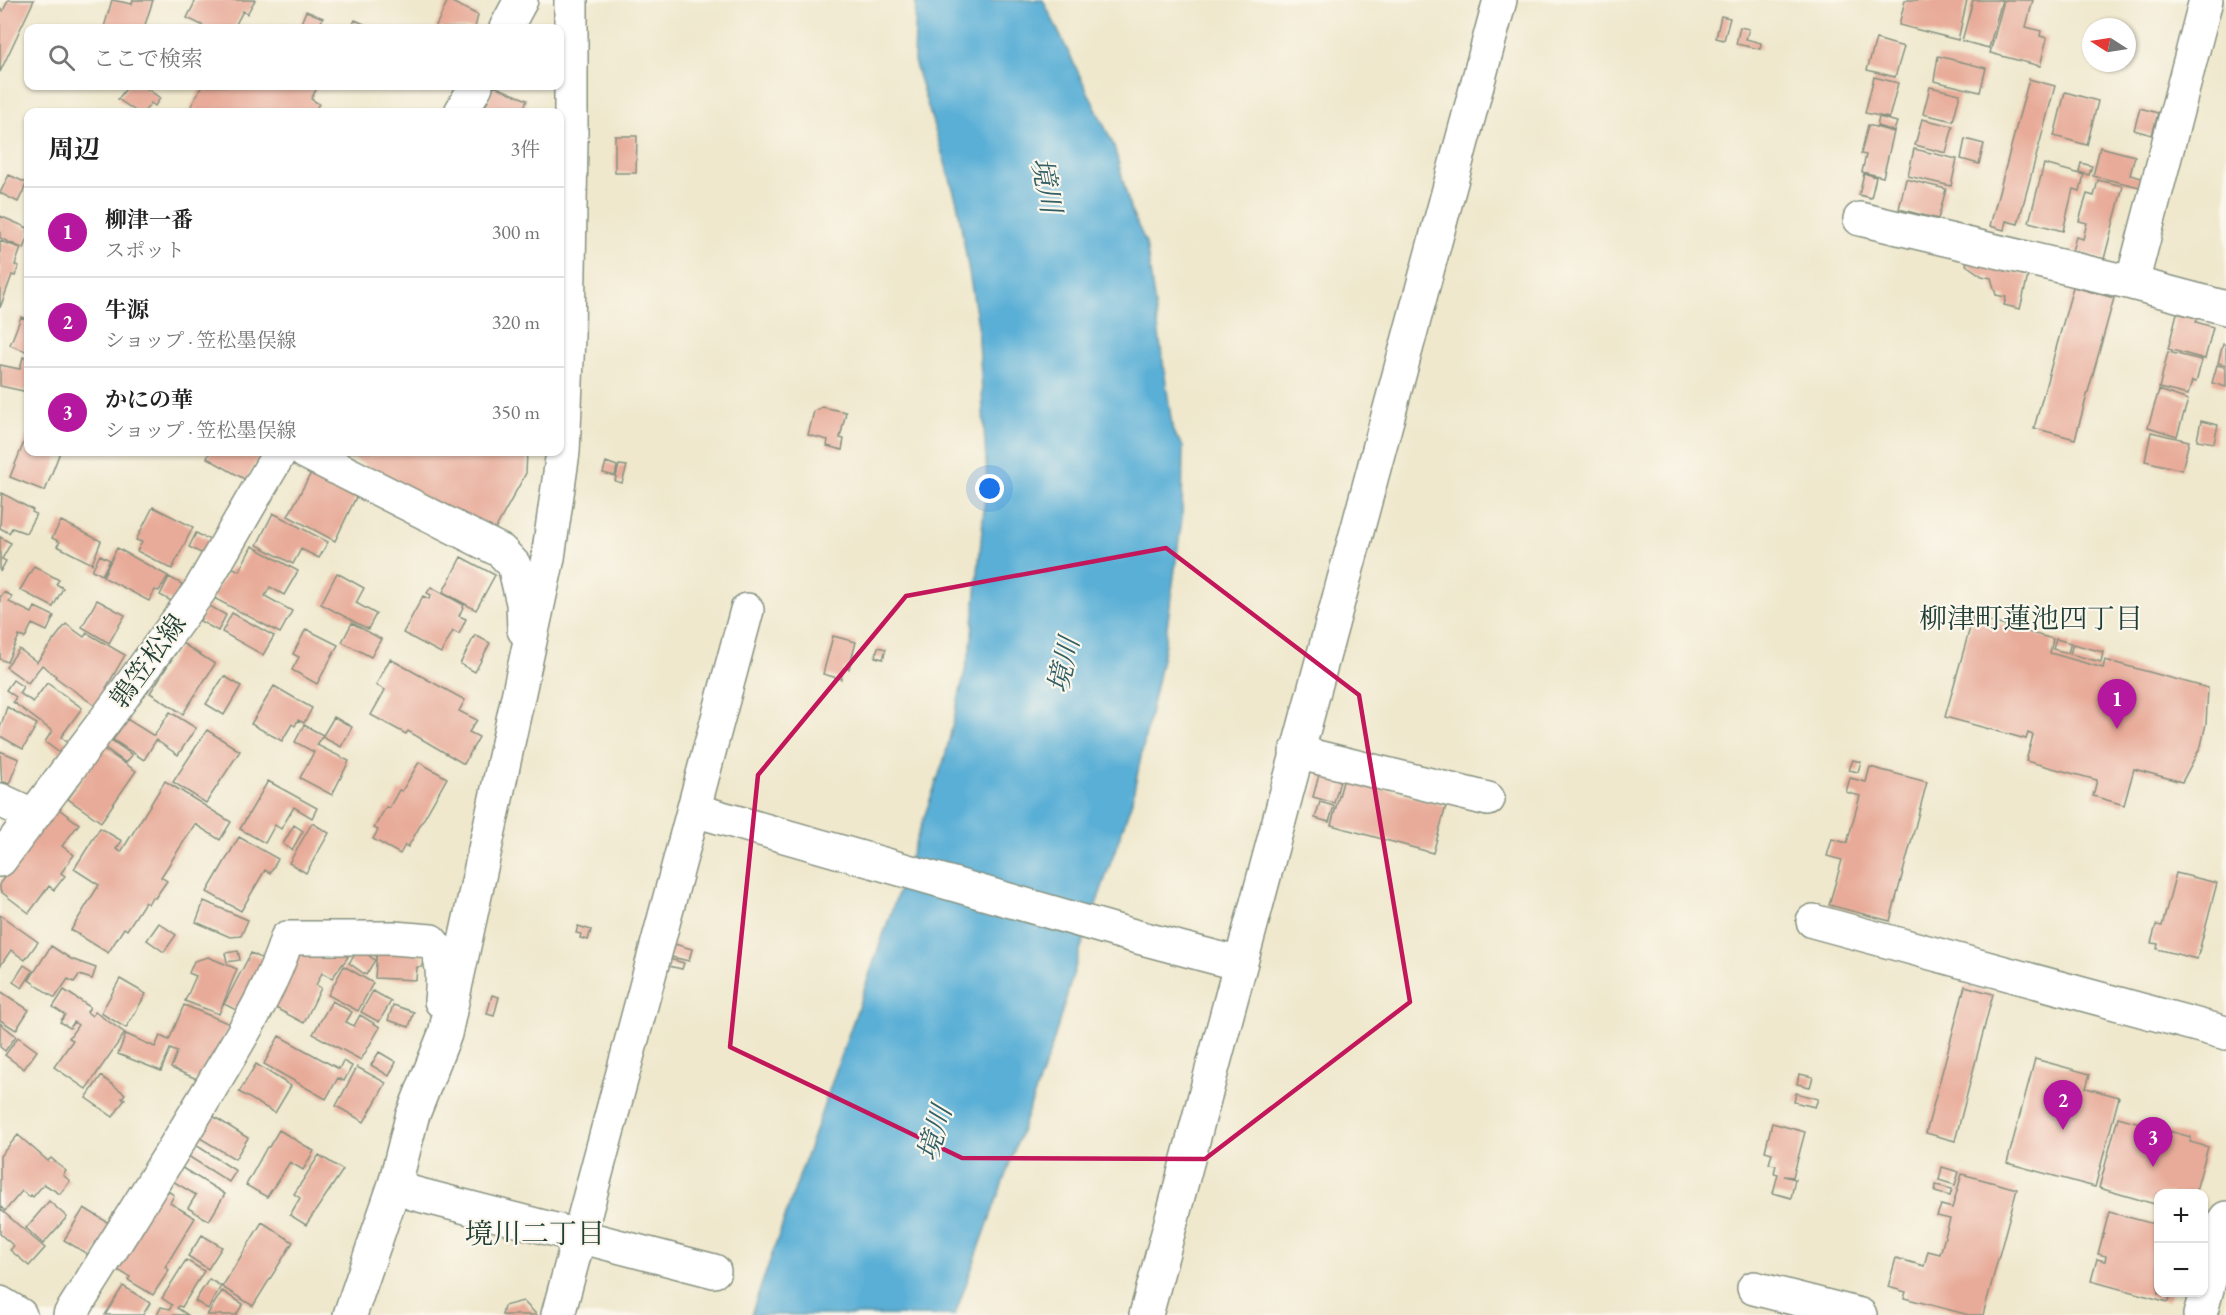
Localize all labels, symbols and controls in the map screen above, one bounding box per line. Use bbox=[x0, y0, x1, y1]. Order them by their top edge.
north arrow bbox=[2082, 18, 2136, 72]
search box bbox=[24, 24, 564, 90]
icon: search bbox=[45, 41, 78, 74]
text: ここで検索 bbox=[93, 44, 203, 73]
text: 周辺 bbox=[48, 132, 100, 166]
text: 3件 bbox=[510, 136, 540, 162]
water label: 境川 bbox=[1024, 154, 1071, 219]
text: 柳津一番 bbox=[105, 205, 193, 234]
text: 1 bbox=[62, 219, 73, 245]
text: 300 m bbox=[492, 219, 540, 245]
text: スポット bbox=[105, 237, 185, 263]
text: 牛源 bbox=[105, 295, 149, 324]
text: 2 bbox=[62, 309, 73, 335]
text: 320 m bbox=[492, 309, 540, 335]
text: ショップ · 笠松墨俣線 bbox=[105, 327, 297, 353]
text: かにの華 bbox=[105, 385, 193, 414]
text: 3 bbox=[62, 399, 73, 425]
text: 350 m bbox=[492, 399, 540, 425]
text: ショップ · 笠松墨俣線 bbox=[105, 417, 297, 443]
your location bbox=[975, 474, 1004, 503]
district label: 柳津町蓮池四丁目 bbox=[1919, 600, 2143, 636]
street label: 鶉笠松線 bbox=[102, 607, 193, 715]
water label: 境川 bbox=[1039, 631, 1088, 696]
pin: 1 bbox=[2098, 680, 2136, 729]
pin: 2 bbox=[2044, 1080, 2082, 1130]
water label: 境川 bbox=[909, 1098, 960, 1165]
pin: 3 bbox=[2134, 1118, 2172, 1167]
map controls bbox=[2154, 1189, 2208, 1297]
button: + bbox=[2154, 1189, 2208, 1243]
district label: 境川二丁目 bbox=[465, 1215, 605, 1251]
button: − bbox=[2154, 1243, 2208, 1297]

